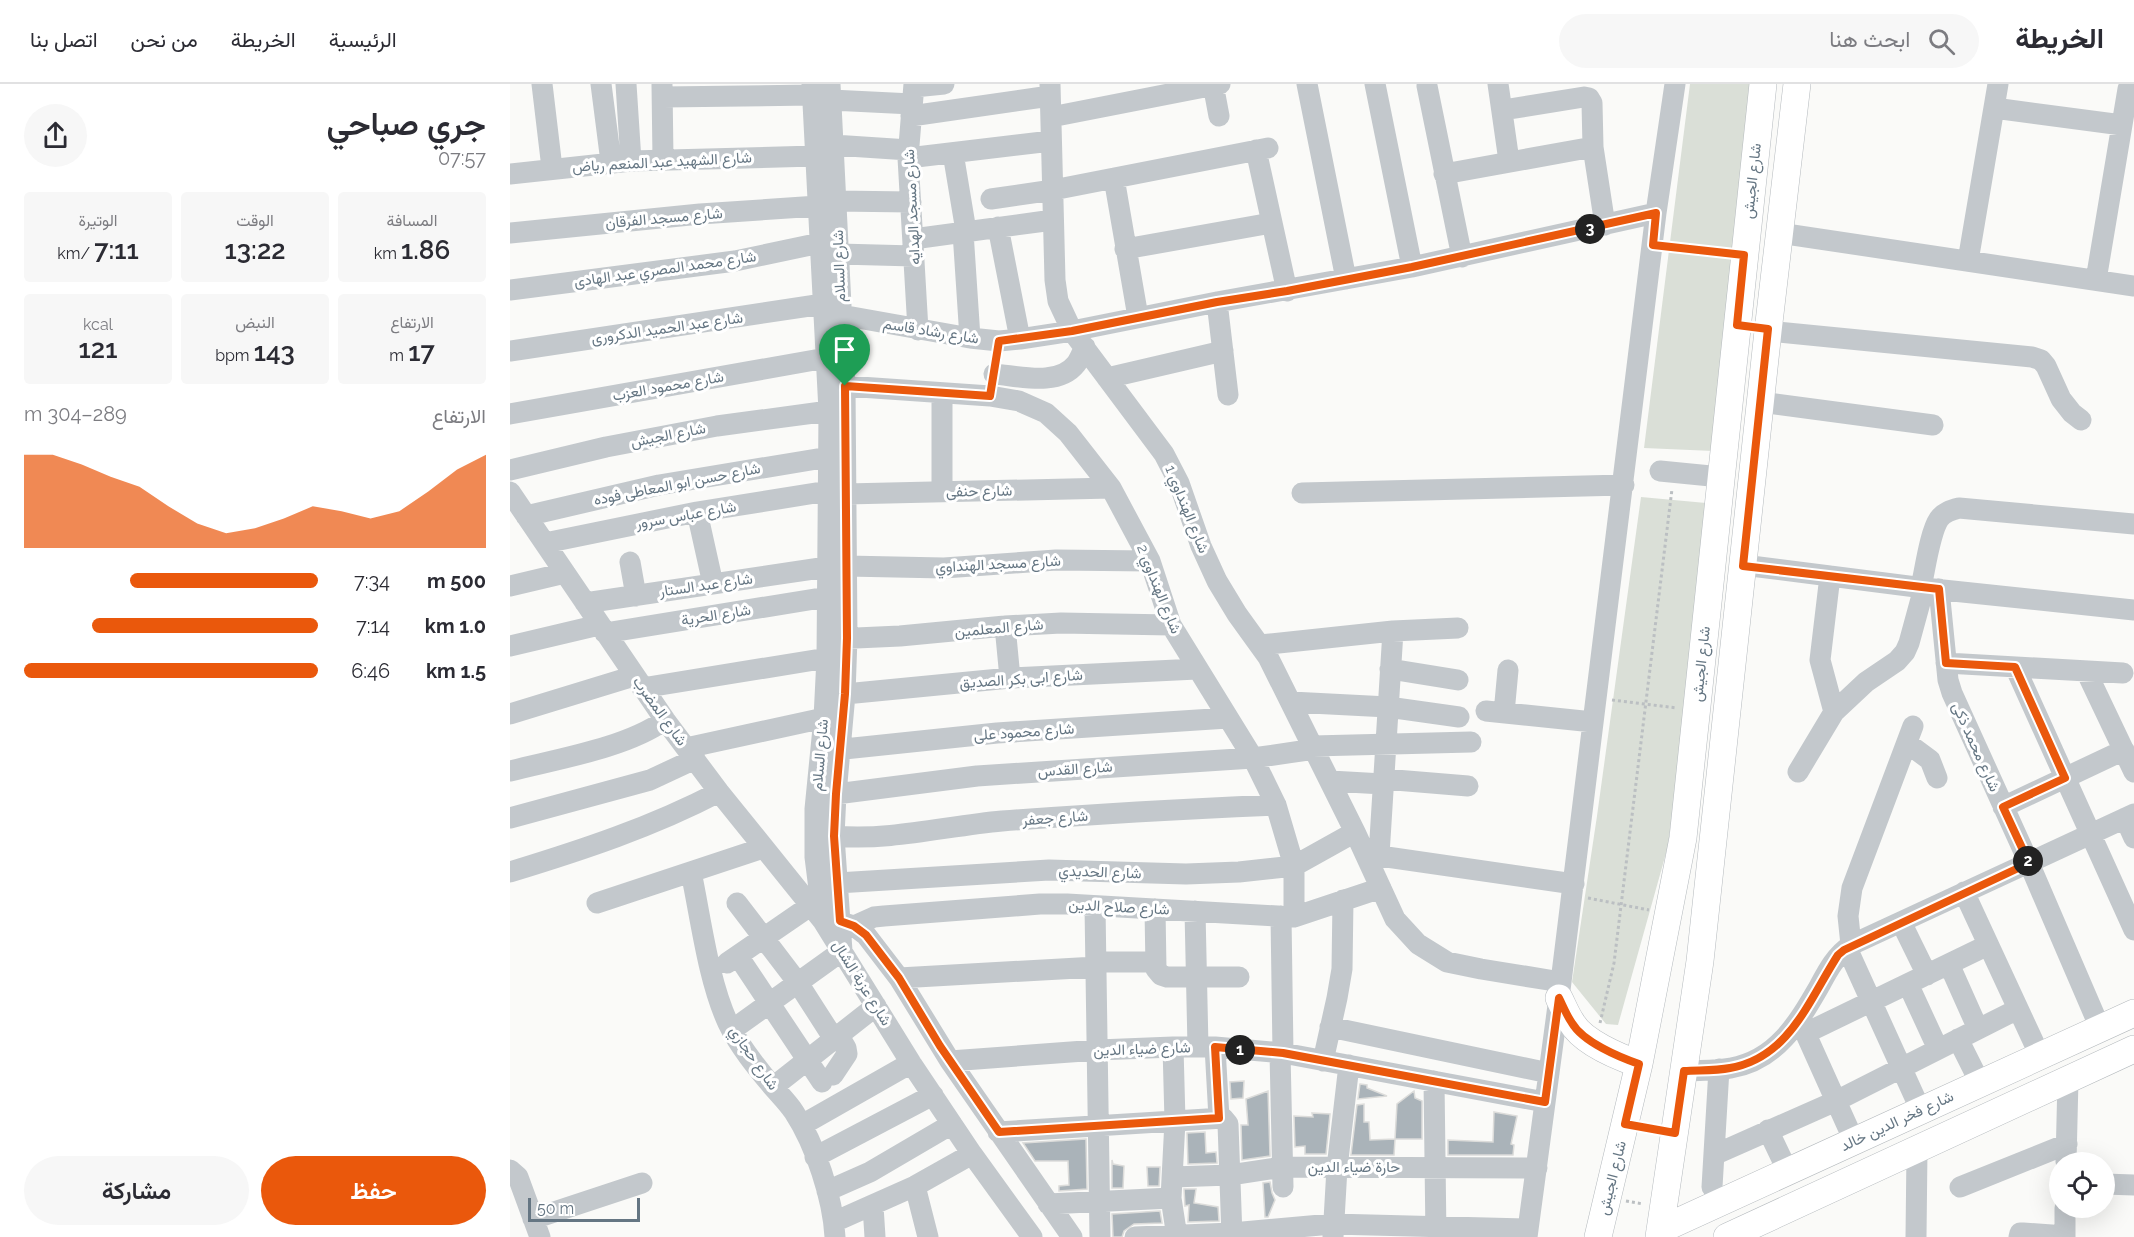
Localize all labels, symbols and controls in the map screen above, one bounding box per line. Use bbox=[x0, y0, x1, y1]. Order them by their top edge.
search box bbox=[1559, 14, 1979, 68]
text: الخريطة bbox=[2015, 22, 2104, 55]
icon: search bbox=[1925, 25, 1958, 58]
text: ابحث هنا bbox=[1829, 26, 1910, 52]
text: اتصل بنا bbox=[30, 27, 98, 52]
text: من نحن bbox=[131, 27, 198, 52]
text: الخريطة bbox=[231, 27, 296, 52]
text: الرئيسية bbox=[329, 27, 397, 52]
button: share bbox=[24, 104, 87, 167]
text: جري صباحي bbox=[326, 104, 486, 143]
street label: شارع الجيش bbox=[1739, 142, 1767, 220]
text: 07:57 bbox=[438, 146, 486, 170]
street label: شارع الشهيد عبد المنعم رياض bbox=[572, 148, 753, 178]
street label: شارع مسجد الهدايه bbox=[900, 148, 926, 265]
street label: شارع مسجد الفرقان bbox=[605, 204, 724, 234]
text: الوتيرة bbox=[78, 211, 118, 230]
text: الوقت bbox=[236, 211, 274, 230]
text: المسافة bbox=[387, 211, 437, 230]
pin: 3 bbox=[1575, 214, 1605, 244]
text: 3 bbox=[1586, 219, 1594, 238]
street label: شارع السلام bbox=[829, 229, 851, 303]
text: 7:11 bbox=[94, 235, 139, 265]
text: 13:22 bbox=[225, 235, 285, 265]
text: 1.86 bbox=[401, 235, 450, 265]
text: /km bbox=[57, 244, 94, 263]
text: km bbox=[374, 244, 401, 263]
street label: شارع محمد المصري عبد الهادى bbox=[573, 247, 758, 295]
street label: شارع عبد الحميد الدكرورى bbox=[590, 308, 744, 350]
text: النبض bbox=[235, 313, 275, 332]
text: الارتفاع bbox=[390, 313, 434, 332]
text: kcal bbox=[83, 315, 113, 334]
street label: شارع رشاد قاسم bbox=[881, 315, 980, 349]
pin bbox=[819, 324, 870, 386]
icon: arrive bbox=[828, 333, 861, 366]
text: 121 bbox=[79, 334, 117, 364]
text: 143 bbox=[254, 337, 295, 367]
text: 17 bbox=[408, 337, 435, 367]
text: bpm bbox=[215, 346, 254, 365]
text: m bbox=[389, 346, 408, 365]
street label: شارع محمود العزب bbox=[611, 367, 726, 407]
text: 289–304 m bbox=[24, 402, 127, 426]
text: الارتفاع bbox=[432, 404, 486, 428]
street label: شارع الجيش bbox=[629, 419, 708, 453]
street label: شارع حسن ابو المعاطى فوده bbox=[592, 459, 763, 511]
street label: شارع الهنداوي 1 bbox=[1157, 462, 1213, 557]
street label: شارع حنفى bbox=[946, 481, 1013, 503]
street label: شارع عباس سرور bbox=[633, 497, 738, 535]
street label: شارع الهنداوي 2 bbox=[1129, 542, 1185, 638]
street label: شارع مسجد الهنداوي bbox=[935, 552, 1062, 580]
text: 7:34 bbox=[354, 569, 390, 593]
text: 500 m bbox=[427, 569, 486, 593]
street label: شارع عبد الستار bbox=[657, 570, 754, 603]
street label: شارع الحرية bbox=[680, 601, 753, 631]
text: 7:14 bbox=[356, 614, 390, 638]
text: 1.0 km bbox=[425, 614, 486, 638]
street label: شارع المعلمين bbox=[954, 615, 1045, 643]
street label: شارع الجيش bbox=[1688, 625, 1716, 703]
text: 6:46 bbox=[351, 659, 390, 683]
text: 1.5 km bbox=[426, 659, 486, 683]
street label: شارع ابى بكر الصديق bbox=[959, 666, 1084, 694]
street label: شارع المضرب bbox=[627, 673, 691, 750]
street label: شارع محمد ذكى bbox=[1946, 699, 2004, 795]
street label: شارع السلام bbox=[808, 718, 834, 792]
street label: شارع محمود على bbox=[973, 719, 1075, 746]
street label: شارع القدس bbox=[1037, 757, 1113, 783]
street label: شارع جعفر bbox=[1021, 807, 1089, 831]
pin: 2 bbox=[2013, 846, 2043, 876]
text: 2 bbox=[2023, 851, 2033, 870]
street label: شارع الحديدي bbox=[1058, 862, 1142, 886]
street label: شارع صلاح الدين bbox=[1068, 895, 1170, 921]
street label: شارع عزبة الشال bbox=[827, 937, 895, 1030]
street label: شارع حجازي bbox=[722, 1023, 783, 1096]
pin: 1 bbox=[1225, 1035, 1255, 1065]
street label: شارع ضياء الدين bbox=[1093, 1038, 1191, 1062]
text: 1 bbox=[1236, 1040, 1244, 1059]
street label: شارع فخر الدين خالد bbox=[1838, 1087, 1957, 1157]
street label: شارع الجيش bbox=[1594, 1139, 1632, 1218]
map controls bbox=[2049, 1152, 2115, 1218]
button: locate bbox=[2049, 1152, 2115, 1218]
button: مشاركة bbox=[24, 1156, 249, 1225]
button: حفظ bbox=[261, 1156, 486, 1225]
street label: حارة ضياء الدين bbox=[1308, 1158, 1400, 1177]
scale bar bbox=[528, 1195, 640, 1222]
text: 50 m bbox=[537, 1199, 574, 1218]

